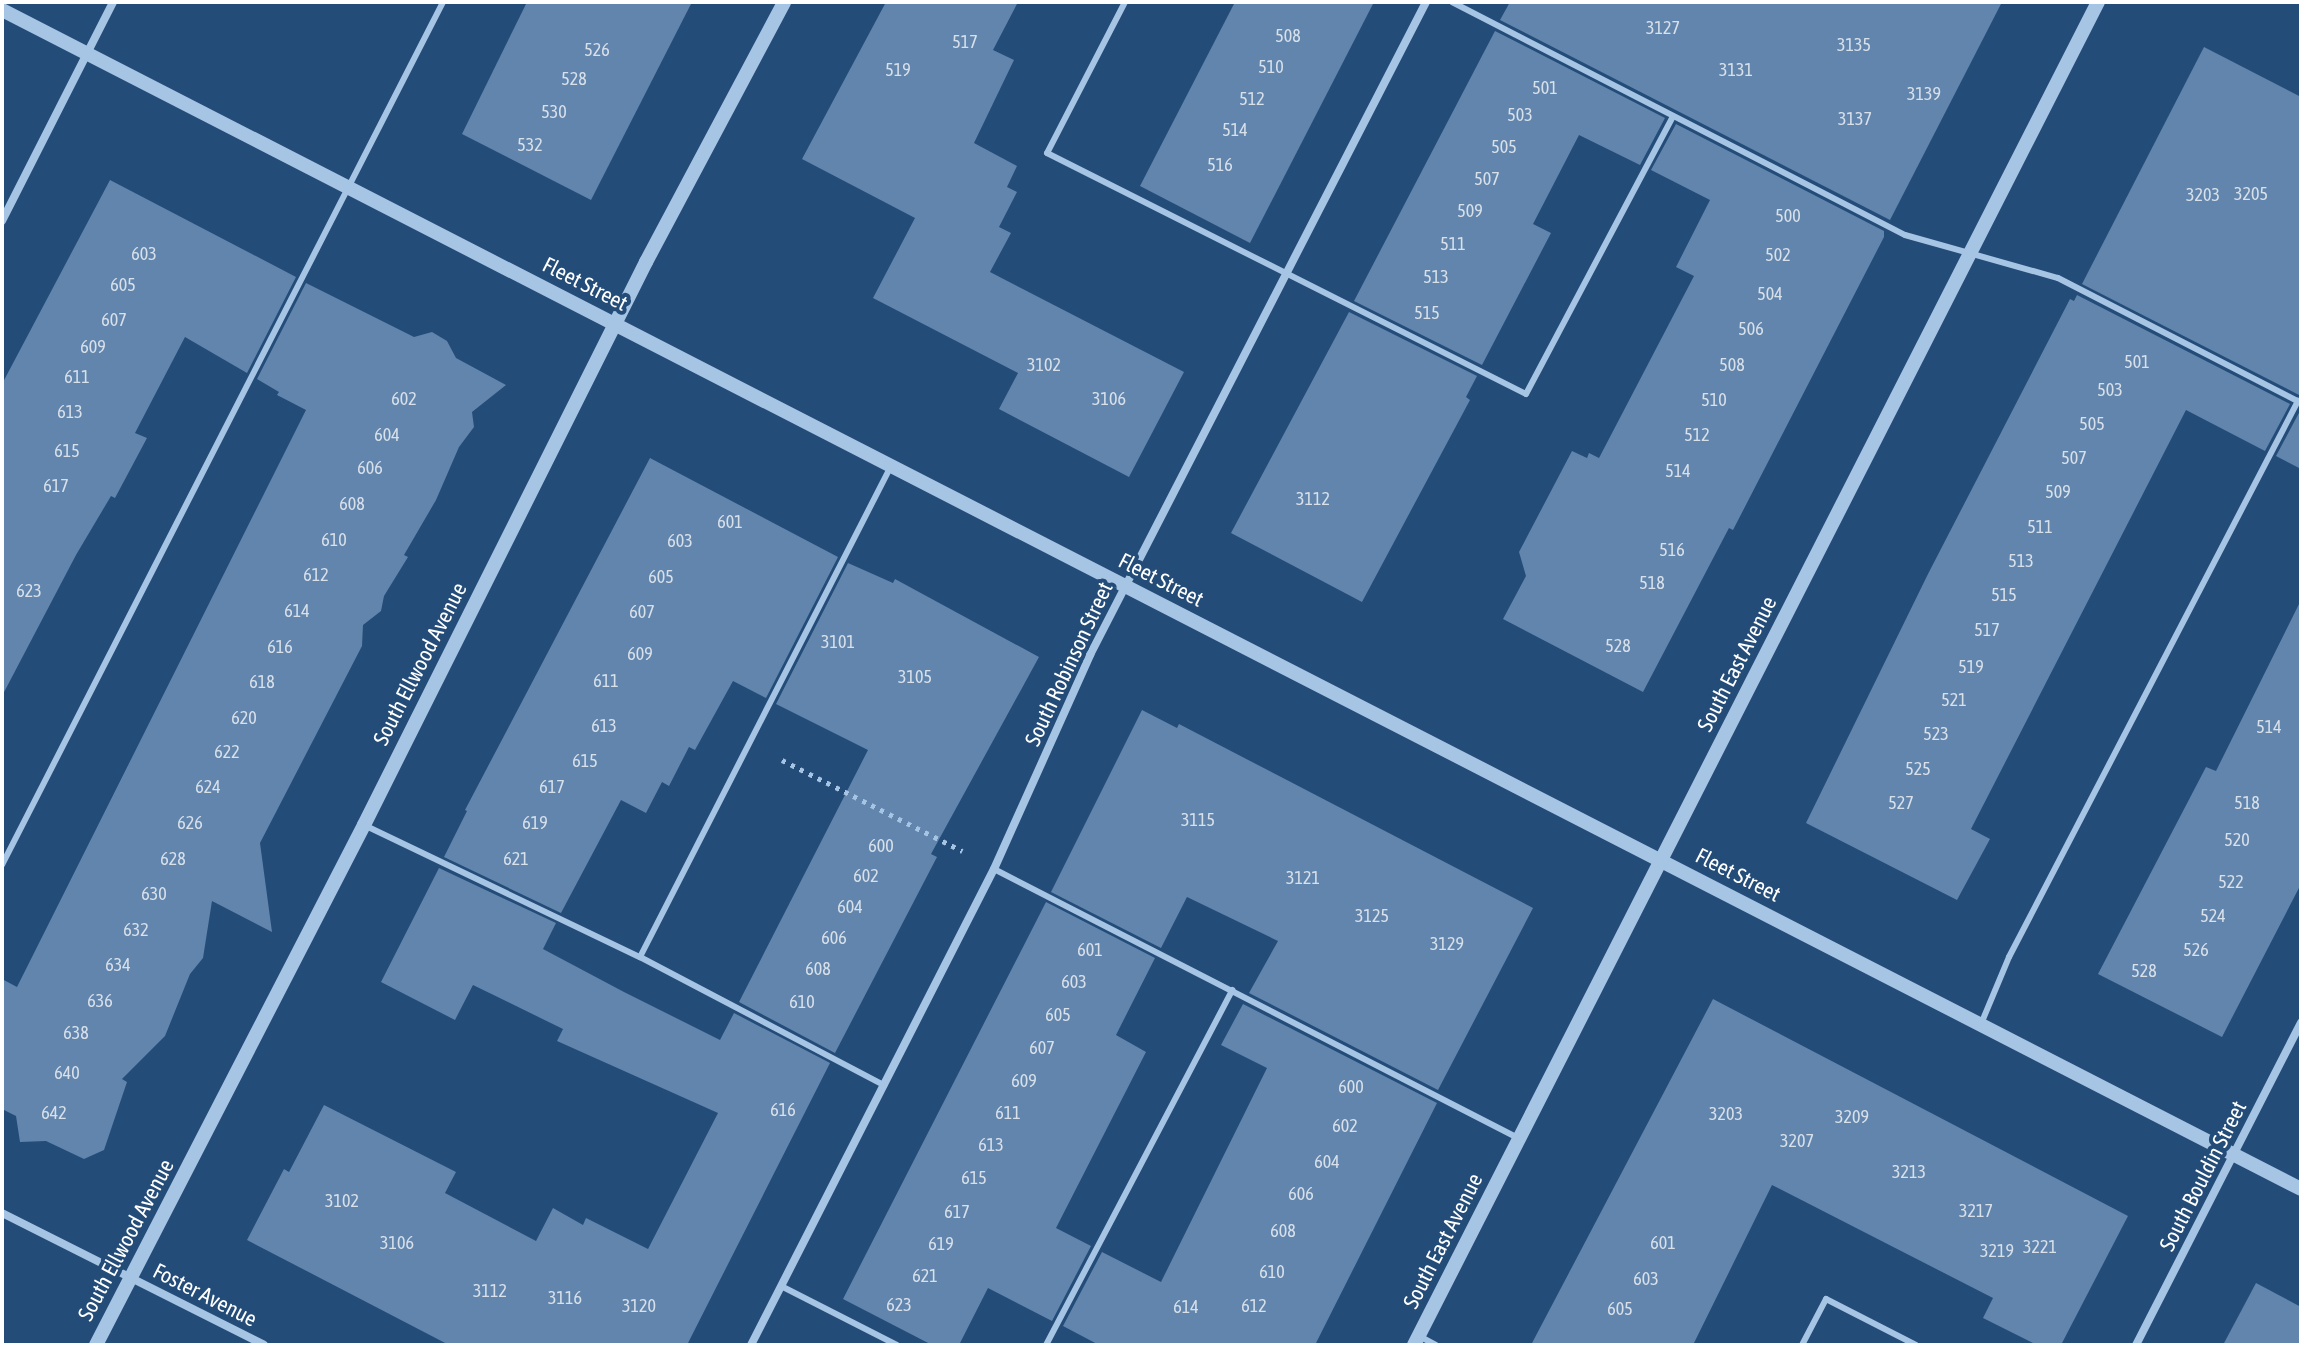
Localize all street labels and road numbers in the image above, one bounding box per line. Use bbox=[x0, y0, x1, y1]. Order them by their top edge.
street label: Fleet Street bbox=[538, 251, 632, 317]
street label: Fleet Street bbox=[1114, 547, 1208, 613]
street label: South Ellwood Avenue bbox=[368, 578, 472, 750]
street label: South Robinson Street bbox=[1019, 578, 1119, 750]
street label: South East Avenue bbox=[1692, 592, 1782, 736]
street label: Fleet Street bbox=[1691, 842, 1785, 908]
street label: South Bouldin Street bbox=[2154, 1097, 2252, 1255]
street label: South Ellwood Avenue bbox=[72, 1155, 180, 1325]
street label: South East Avenue bbox=[1398, 1169, 1488, 1313]
street label: Foster Avenue bbox=[149, 1258, 261, 1332]

